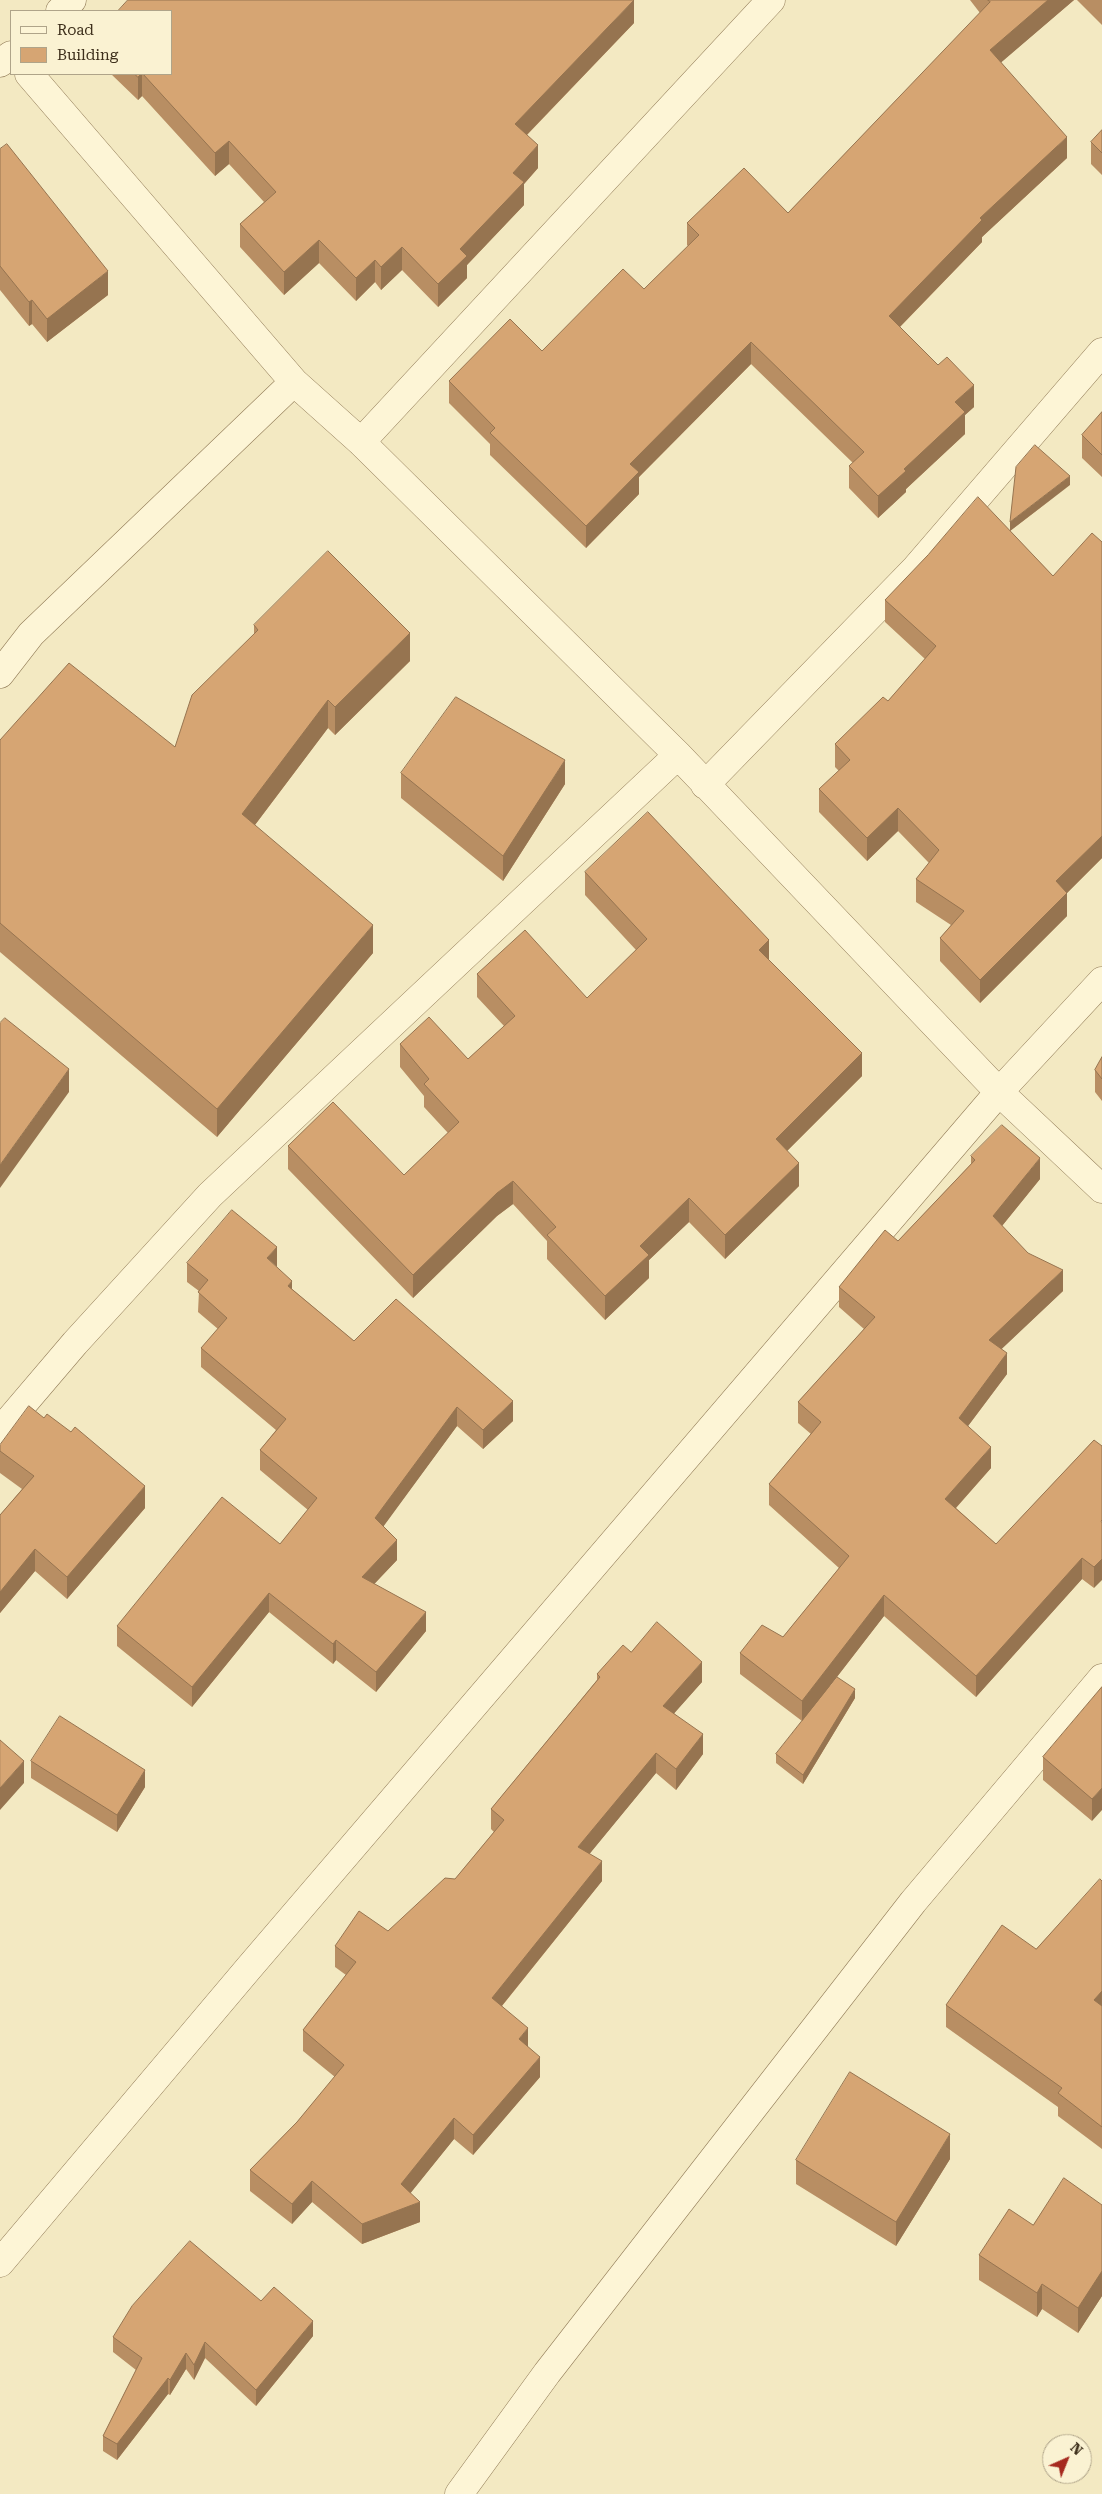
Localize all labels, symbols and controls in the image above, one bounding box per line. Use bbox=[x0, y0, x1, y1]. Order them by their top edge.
legend bbox=[10, 10, 172, 75]
text: Road bbox=[57, 21, 94, 39]
text: Building bbox=[57, 46, 118, 64]
north arrow bbox=[1042, 2434, 1092, 2484]
text: N bbox=[1067, 2439, 1086, 2458]

